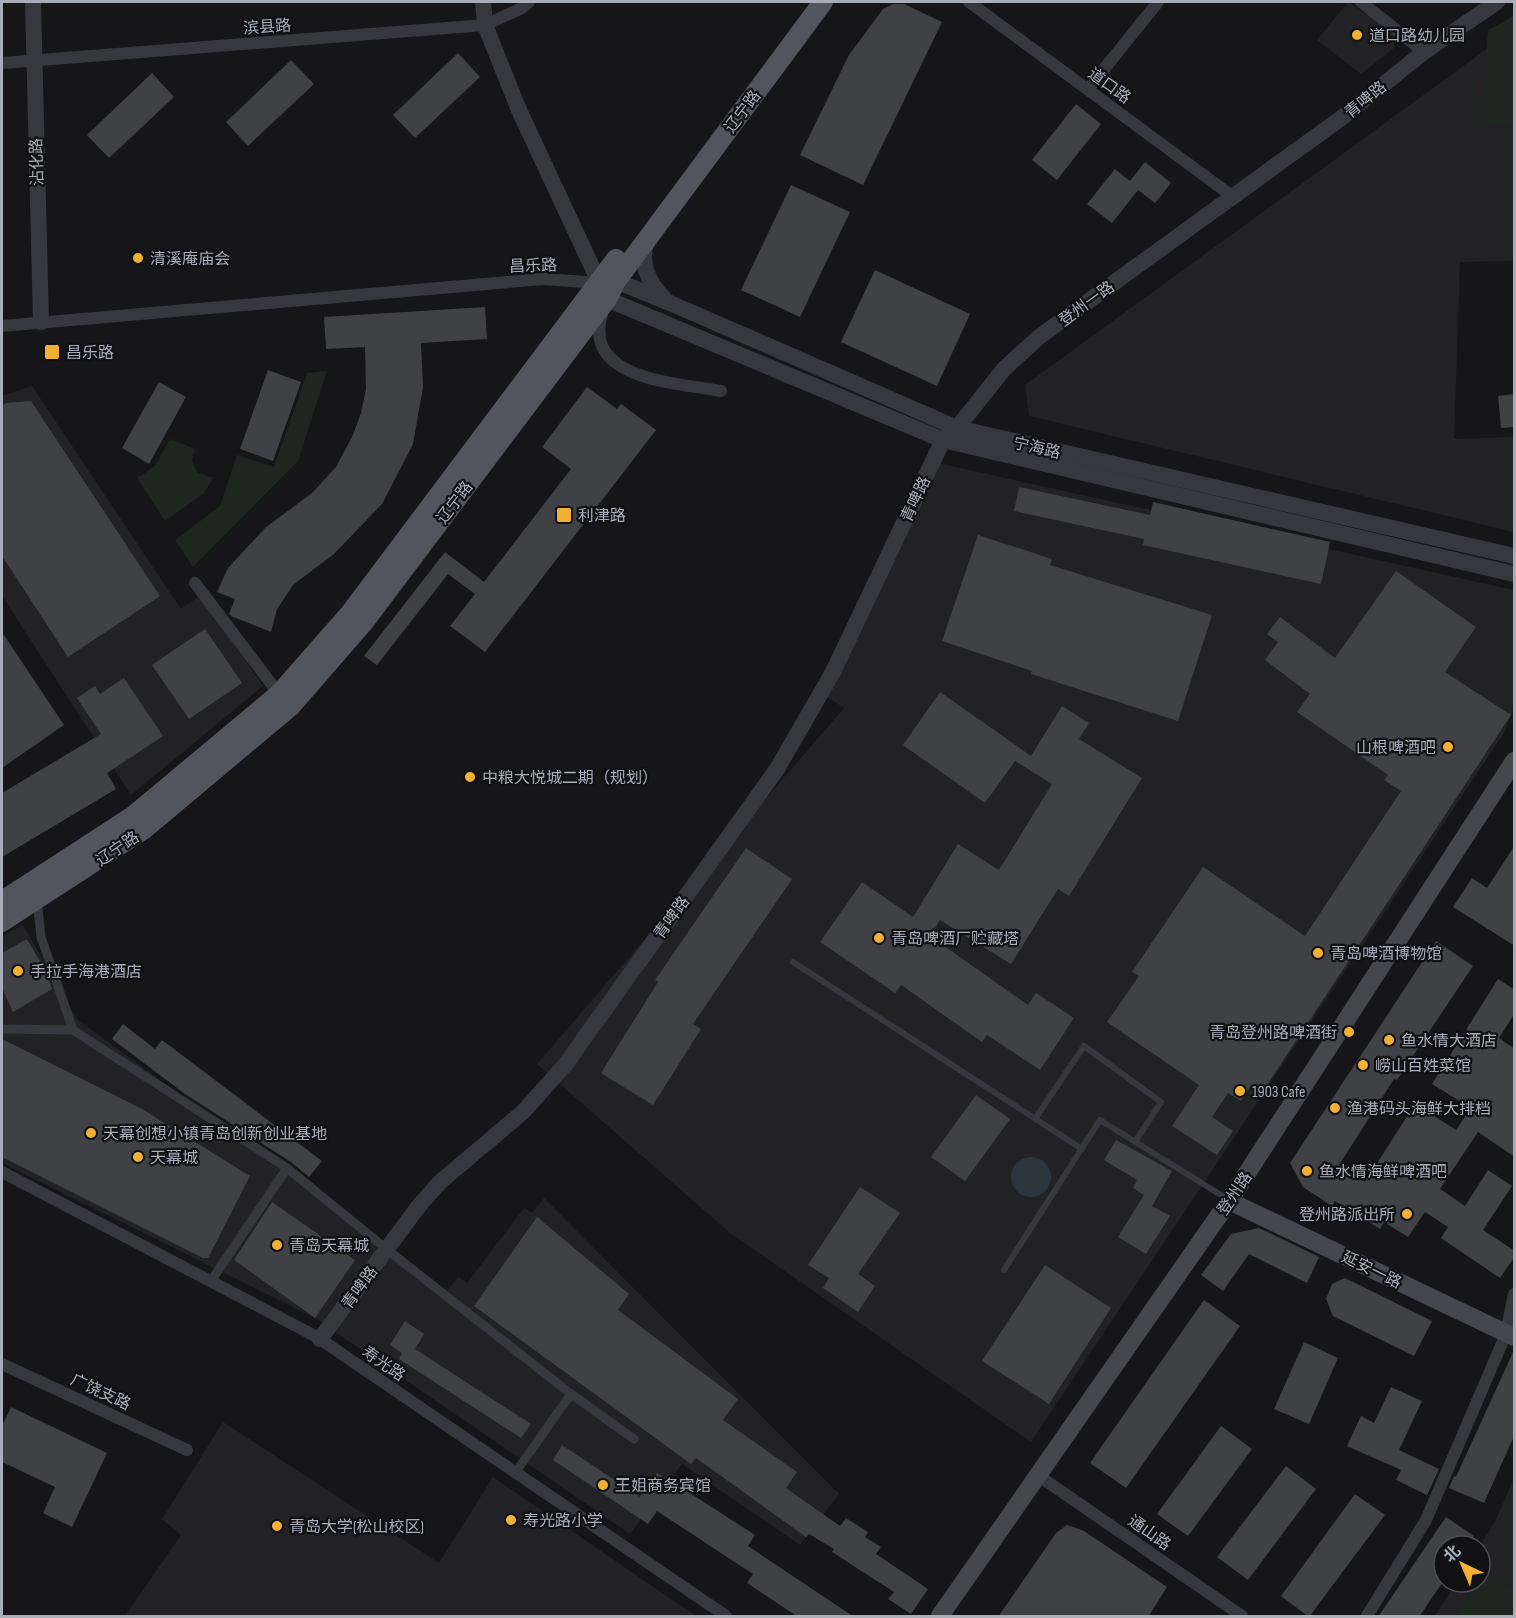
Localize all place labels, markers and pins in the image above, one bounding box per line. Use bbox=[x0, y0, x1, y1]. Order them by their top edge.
place label: 道口路幼儿园 bbox=[1369, 27, 1465, 46]
marker: 道口路幼儿园 bbox=[1350, 28, 1364, 42]
place label: 清溪庵庙会 bbox=[150, 250, 230, 269]
marker: 清溪庵庙会 bbox=[131, 251, 145, 265]
marker: 昌乐路 bbox=[43, 343, 61, 361]
place label: 昌乐路 bbox=[66, 344, 114, 363]
marker: 利津路 bbox=[555, 506, 573, 524]
place label: 利津路 bbox=[578, 507, 626, 526]
place label: 山根啤酒吧 bbox=[1356, 739, 1436, 758]
marker: 山根啤酒吧 bbox=[1441, 740, 1455, 754]
place label: 中粮大悦城二期（规划） bbox=[482, 769, 658, 788]
marker: 中粮大悦城二期（规划） bbox=[463, 770, 477, 784]
place label: 青岛啤酒厂贮藏塔 bbox=[891, 930, 1019, 949]
marker: 青岛啤酒厂贮藏塔 bbox=[872, 931, 886, 945]
place label: 青岛啤酒博物馆 bbox=[1330, 945, 1442, 964]
marker: 青岛啤酒博物馆 bbox=[1311, 946, 1325, 960]
place label: 手拉手海港酒店 bbox=[30, 963, 142, 982]
marker: 手拉手海港酒店 bbox=[11, 964, 25, 978]
place label: 青岛登州路啤酒街 bbox=[1209, 1024, 1337, 1043]
marker: 青岛登州路啤酒街 bbox=[1342, 1025, 1356, 1039]
place label: 鱼水情大酒店 bbox=[1401, 1032, 1497, 1051]
marker: 鱼水情大酒店 bbox=[1382, 1033, 1396, 1047]
place label: 崂山百姓菜馆 bbox=[1375, 1057, 1471, 1076]
marker: 崂山百姓菜馆 bbox=[1356, 1058, 1370, 1072]
place label: 1903 Cafe bbox=[1252, 1083, 1305, 1102]
marker: 1903 Cafe bbox=[1233, 1084, 1247, 1098]
place label: 渔港码头海鲜大排档 bbox=[1347, 1100, 1491, 1119]
marker: 渔港码头海鲜大排档 bbox=[1328, 1101, 1342, 1115]
place label: 天幕创想小镇青岛创新创业基地 bbox=[103, 1125, 327, 1144]
marker: 天幕创想小镇青岛创新创业基地 bbox=[84, 1126, 98, 1140]
place label: 天幕城 bbox=[150, 1149, 198, 1168]
marker: 天幕城 bbox=[131, 1150, 145, 1164]
place label: 鱼水情海鲜啤酒吧 bbox=[1319, 1163, 1447, 1182]
marker: 鱼水情海鲜啤酒吧 bbox=[1300, 1164, 1314, 1178]
place label: 登州路派出所 bbox=[1299, 1206, 1395, 1225]
marker: 登州路派出所 bbox=[1400, 1207, 1414, 1221]
place label: 青岛天幕城 bbox=[289, 1237, 369, 1256]
marker: 青岛天幕城 bbox=[270, 1238, 284, 1252]
place label: 王姐商务宾馆 bbox=[615, 1477, 711, 1496]
marker: 王姐商务宾馆 bbox=[596, 1478, 610, 1492]
place label: 寿光路小学 bbox=[523, 1512, 603, 1531]
marker: 寿光路小学 bbox=[504, 1513, 518, 1527]
place label: 青岛大学(松山校区) bbox=[289, 1518, 424, 1537]
marker: 青岛大学(松山校区) bbox=[270, 1519, 284, 1533]

